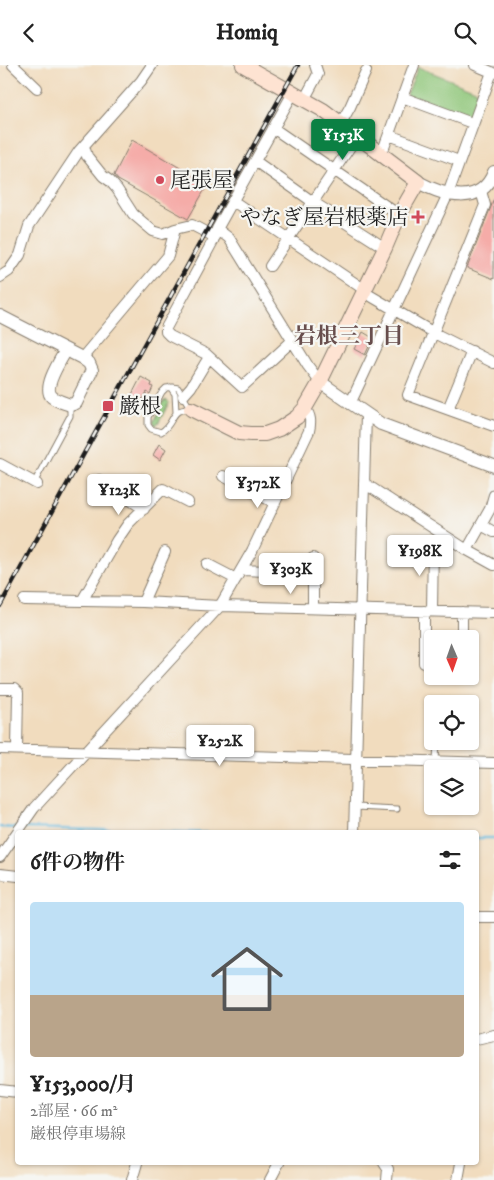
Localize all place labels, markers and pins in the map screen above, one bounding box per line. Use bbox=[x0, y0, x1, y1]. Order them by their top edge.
pin: ¥153K bbox=[308, 119, 378, 161]
place label: 尾張屋 bbox=[170, 168, 233, 194]
marker: 尾張屋 bbox=[154, 174, 166, 186]
place label: やなぎ屋岩根薬店 bbox=[240, 205, 408, 231]
marker: やなぎ屋岩根薬店 bbox=[412, 211, 424, 223]
place label: 巌根 bbox=[119, 394, 161, 420]
marker: 巌根 bbox=[101, 399, 115, 413]
pin: ¥372K bbox=[223, 467, 293, 509]
pin: ¥123K bbox=[84, 473, 154, 516]
pin: ¥198K bbox=[385, 535, 455, 577]
pin: ¥303K bbox=[256, 553, 326, 595]
pin: ¥252K bbox=[185, 725, 255, 767]

